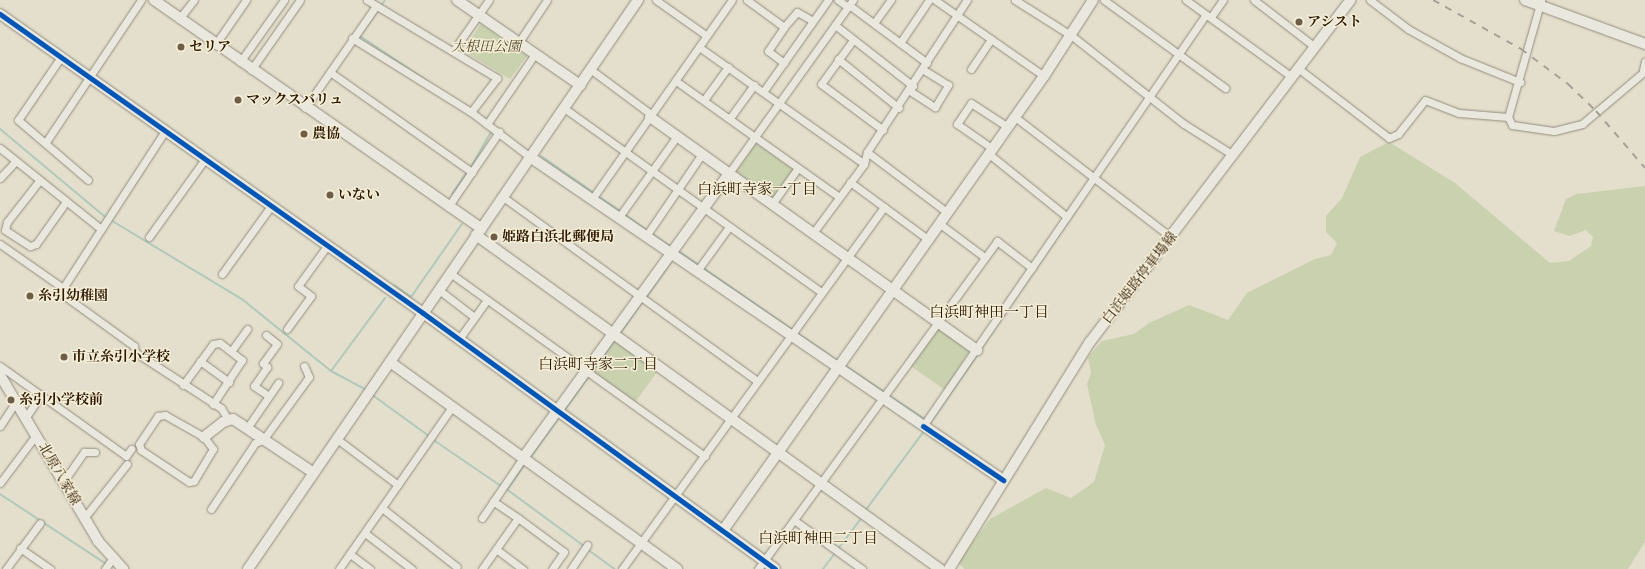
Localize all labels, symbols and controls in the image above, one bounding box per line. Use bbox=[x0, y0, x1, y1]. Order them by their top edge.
place label: アシスト bbox=[1307, 14, 1363, 30]
marker: アシスト bbox=[1294, 17, 1304, 27]
place label: セリア bbox=[189, 39, 231, 55]
park label: 大根田公園 bbox=[451, 39, 521, 55]
marker: セリア bbox=[176, 42, 186, 52]
place label: マックスバリュ bbox=[246, 92, 344, 108]
marker: マックスバリュ bbox=[233, 95, 243, 105]
place label: 農協 bbox=[312, 126, 340, 142]
marker: 農協 bbox=[299, 129, 309, 139]
district label: 白浜町寺家一丁目 bbox=[697, 181, 817, 199]
place label: いない bbox=[338, 187, 380, 203]
marker: いない bbox=[325, 190, 335, 200]
place label: 姫路白浜北郵便局 bbox=[502, 229, 614, 245]
street label: 白浜姫路停車場線 bbox=[1099, 229, 1181, 327]
marker: 姫路白浜北郵便局 bbox=[489, 232, 499, 242]
place label: 糸引幼稚園 bbox=[38, 288, 108, 304]
marker: 糸引幼稚園 bbox=[25, 291, 35, 301]
district label: 白浜町神田一丁目 bbox=[929, 304, 1049, 322]
place label: 市立糸引小学校 bbox=[72, 349, 170, 365]
marker: 市立糸引小学校 bbox=[59, 352, 69, 362]
district label: 白浜町寺家二丁目 bbox=[538, 356, 658, 374]
place label: 糸引小学校前 bbox=[19, 392, 103, 408]
marker: 糸引小学校前 bbox=[6, 395, 16, 405]
street label: 北原八家線 bbox=[34, 439, 84, 509]
district label: 白浜町神田二丁目 bbox=[758, 530, 878, 548]

